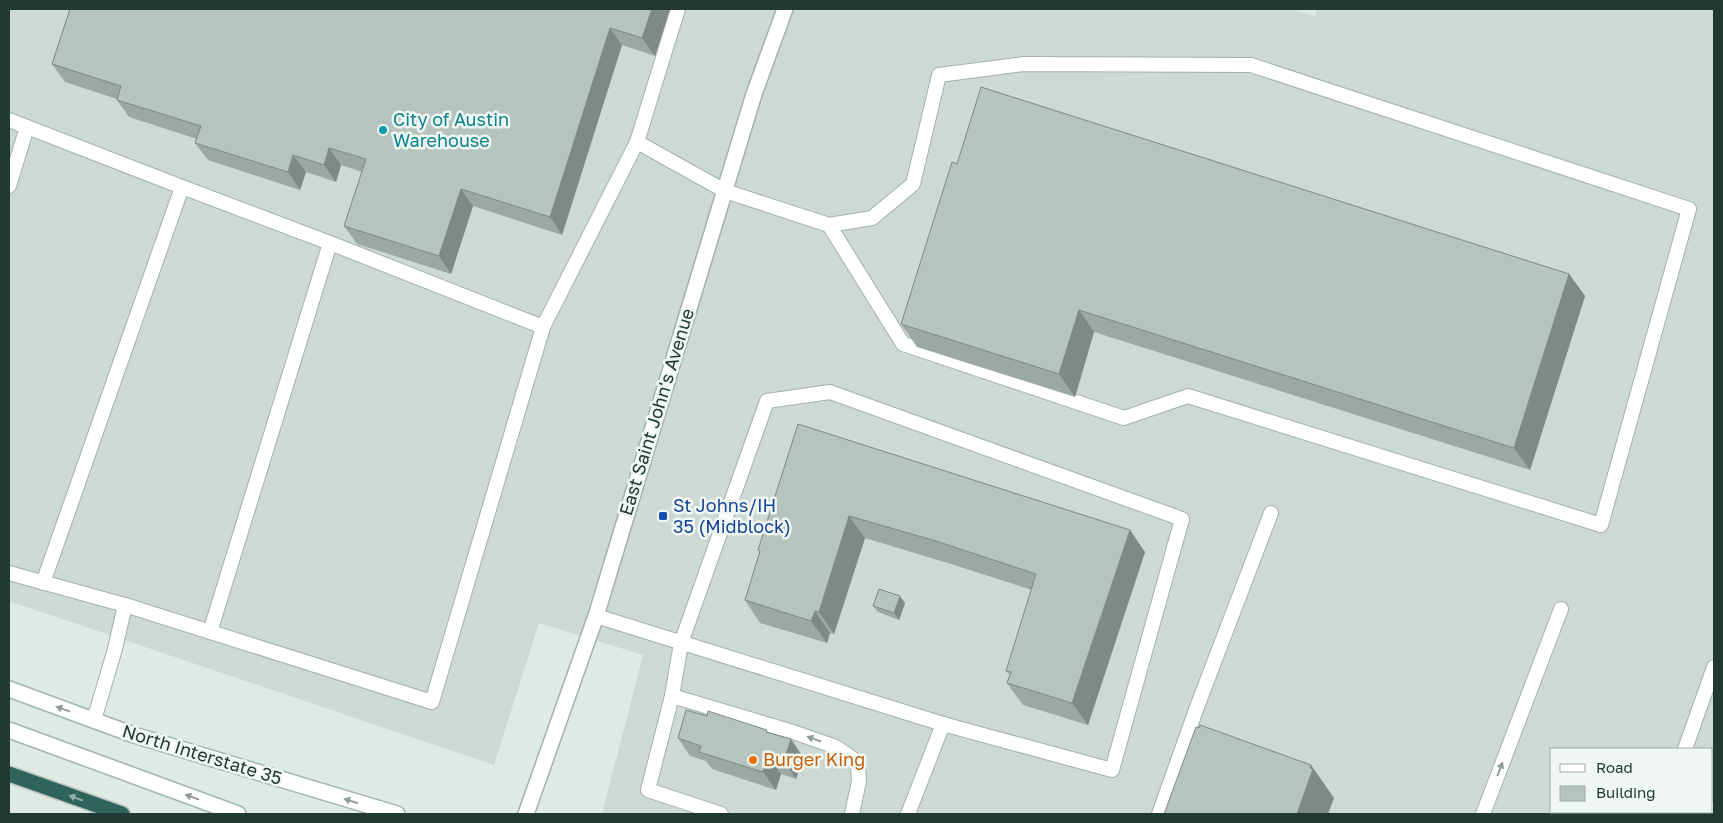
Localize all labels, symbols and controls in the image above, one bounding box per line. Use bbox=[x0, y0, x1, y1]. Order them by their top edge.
place label: City of Austin Warehouse bbox=[393, 108, 509, 151]
marker: City of Austin Warehouse bbox=[377, 124, 389, 136]
street label: East Saint John's Avenue bbox=[614, 305, 698, 518]
place label: St Johns/IH 35 (Midblock) bbox=[673, 494, 791, 537]
marker: St Johns/IH 35 (Midblock) bbox=[657, 510, 669, 522]
one-way arrow bbox=[55, 705, 70, 712]
street label: North Interstate 35 bbox=[120, 719, 285, 789]
one-way arrow bbox=[807, 735, 822, 742]
place label: Burger King bbox=[763, 748, 865, 770]
legend bbox=[1550, 748, 1713, 813]
marker: Burger King bbox=[747, 754, 759, 766]
text: Road bbox=[1596, 758, 1633, 776]
one-way arrow bbox=[1496, 761, 1504, 776]
text: Building bbox=[1596, 783, 1656, 801]
one-way arrow bbox=[185, 793, 200, 800]
one-way arrow bbox=[68, 794, 83, 802]
one-way arrow bbox=[343, 796, 358, 804]

